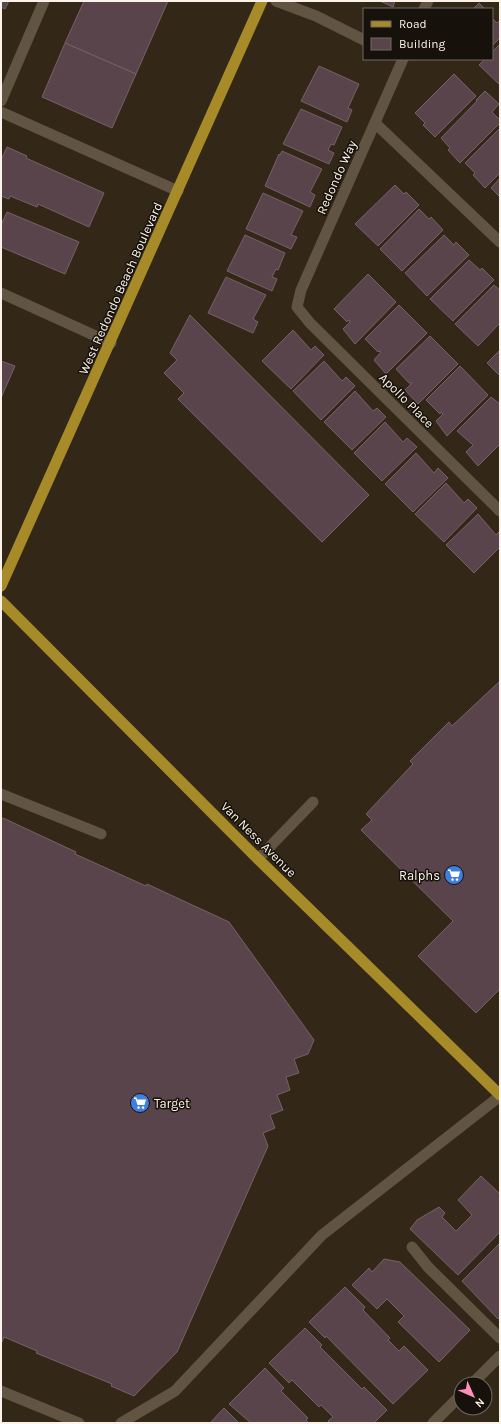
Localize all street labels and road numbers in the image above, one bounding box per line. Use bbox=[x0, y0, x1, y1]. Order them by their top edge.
street label: Redondo Way bbox=[313, 138, 359, 217]
street label: West Redondo Beach Boulevard bbox=[76, 200, 165, 377]
street label: Apollo Place bbox=[376, 370, 437, 431]
street label: Van Ness Avenue bbox=[218, 799, 300, 880]

